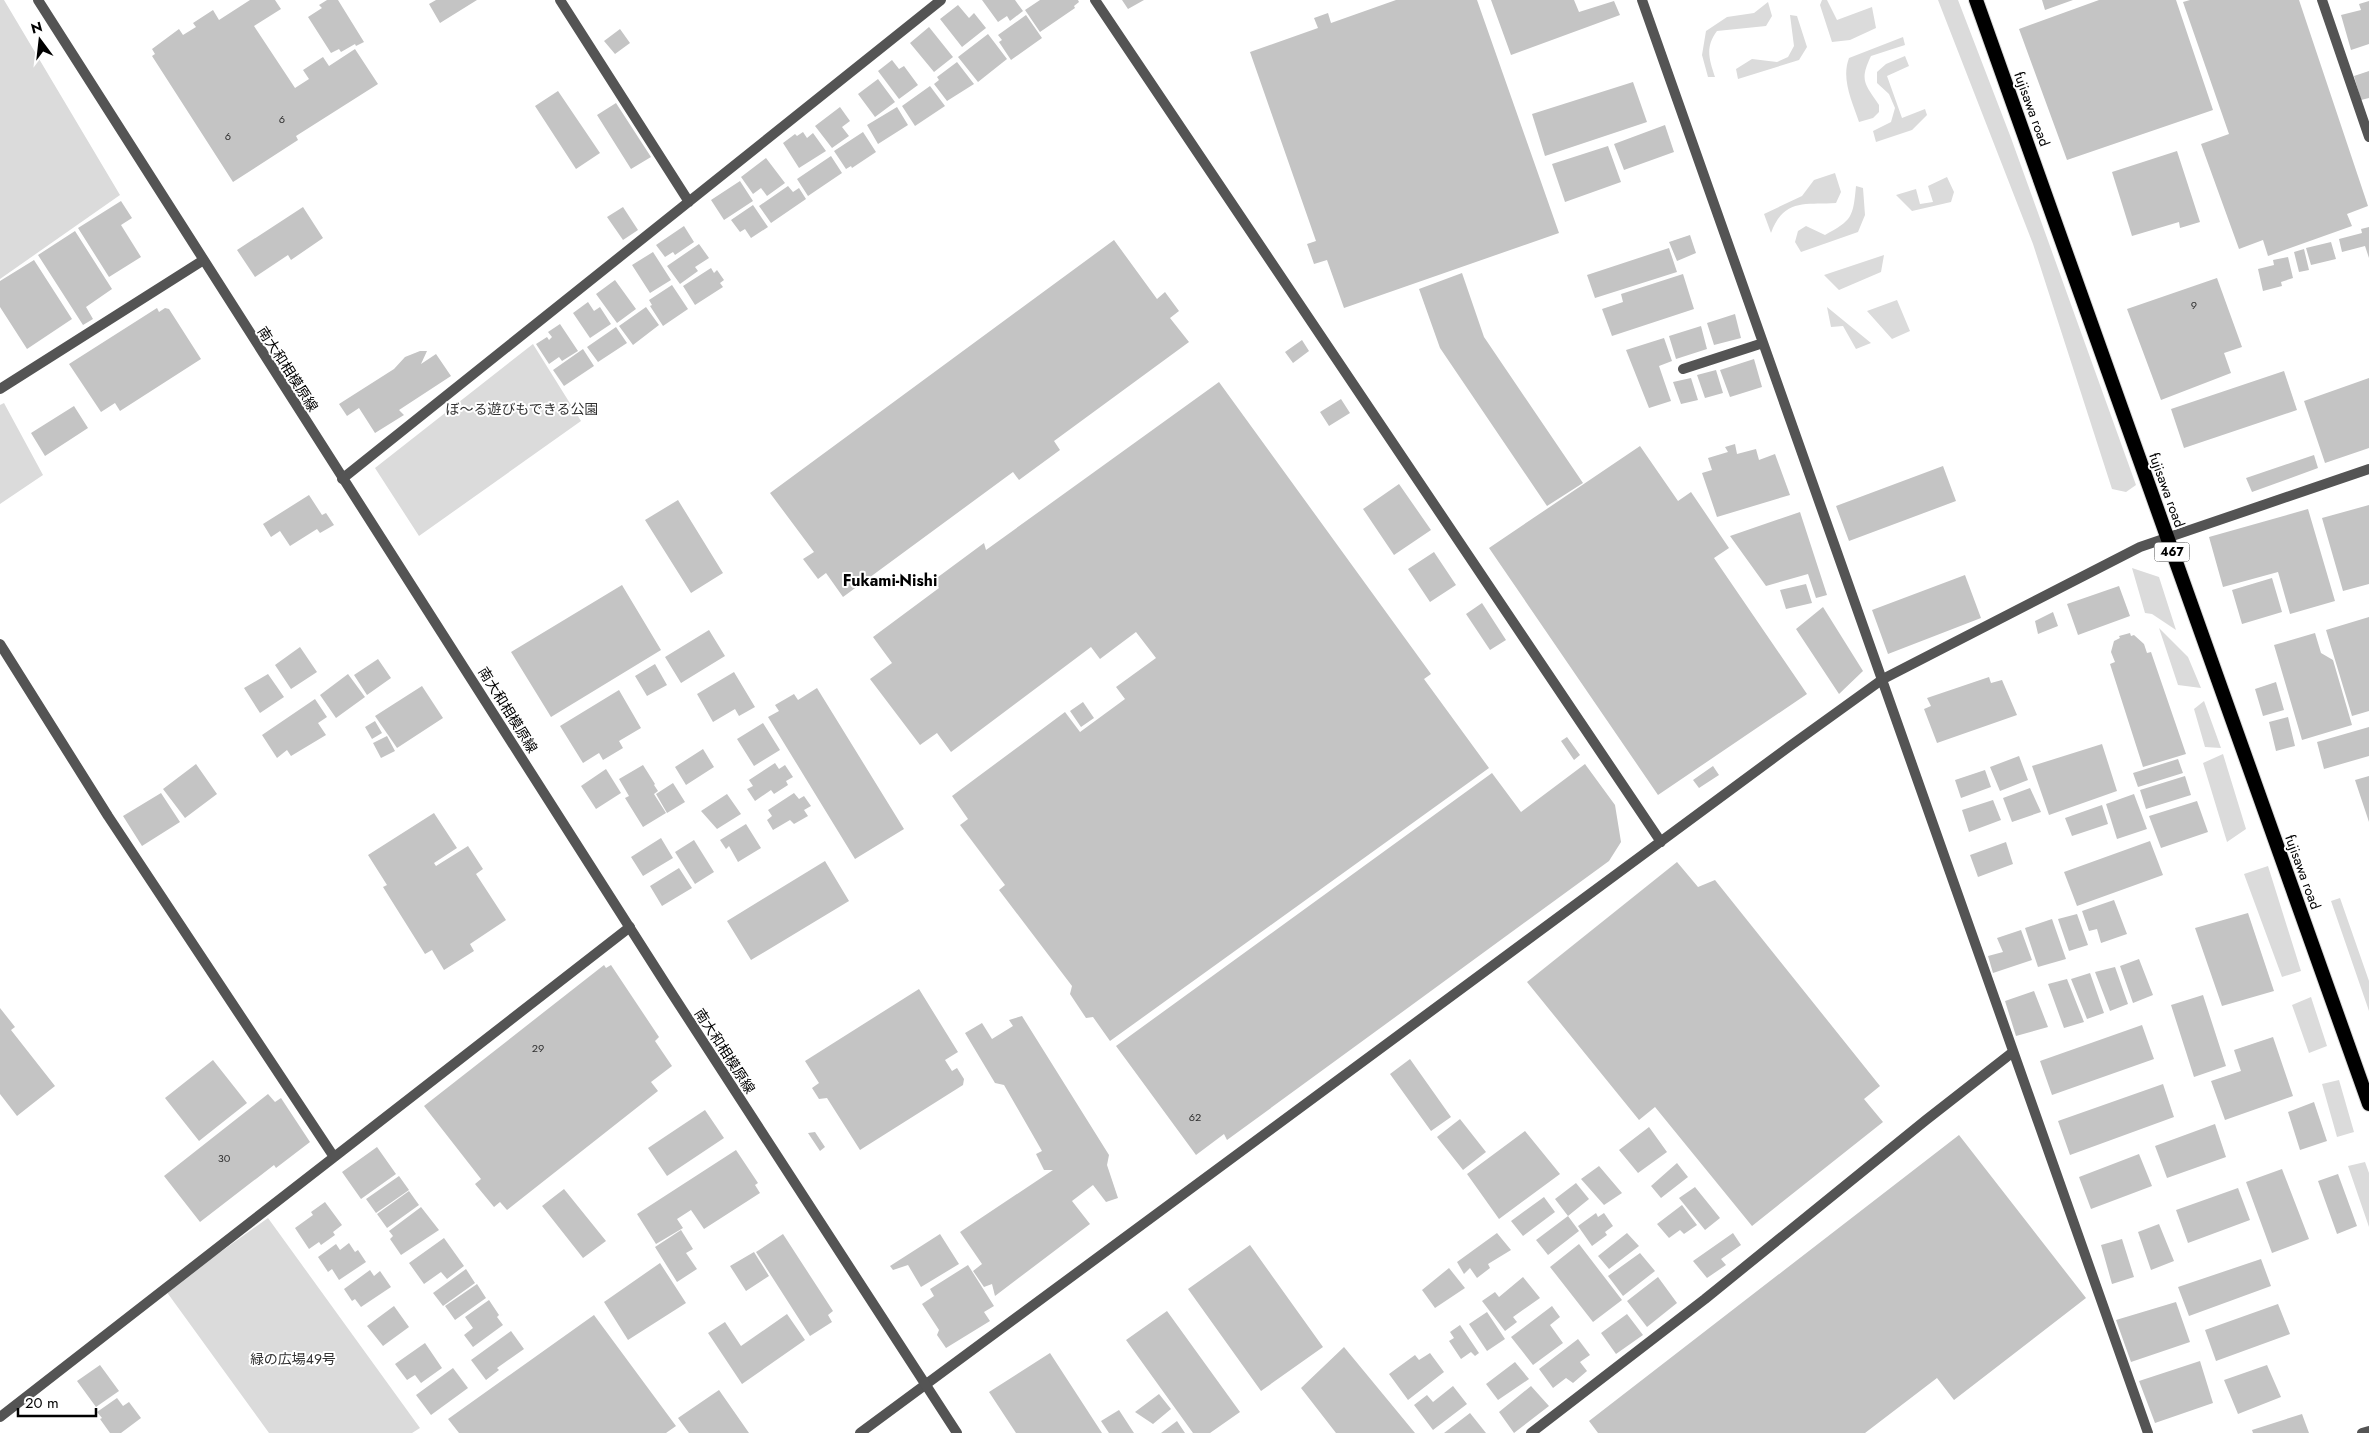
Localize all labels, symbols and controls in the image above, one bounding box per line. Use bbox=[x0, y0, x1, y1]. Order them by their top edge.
north arrow bbox=[15, 15, 65, 65]
text: N bbox=[29, 16, 45, 39]
street label: fujisawa road bbox=[2009, 69, 2055, 149]
house number: 6 bbox=[279, 111, 285, 127]
house number: 6 bbox=[225, 128, 231, 144]
house number: 9 bbox=[2191, 297, 2197, 313]
street label: 南大和相模原線 bbox=[253, 322, 323, 416]
park label: ぼ～る遊びもできる公園 bbox=[445, 399, 599, 419]
street label: fujisawa road bbox=[2144, 450, 2190, 530]
road number: 467 bbox=[2154, 542, 2190, 562]
district label: Fukami-Nishi bbox=[843, 569, 937, 592]
street label: 南大和相模原線 bbox=[474, 663, 542, 757]
street label: fujisawa road bbox=[2280, 832, 2326, 912]
street label: 南大和相模原線 bbox=[690, 1004, 760, 1098]
house number: 29 bbox=[532, 1040, 544, 1056]
house number: 62 bbox=[1189, 1109, 1201, 1125]
house number: 30 bbox=[218, 1150, 231, 1166]
park label: 緑の広場49号 bbox=[250, 1349, 336, 1369]
scale bar bbox=[18, 1386, 95, 1418]
text: 20 m bbox=[25, 1392, 59, 1414]

